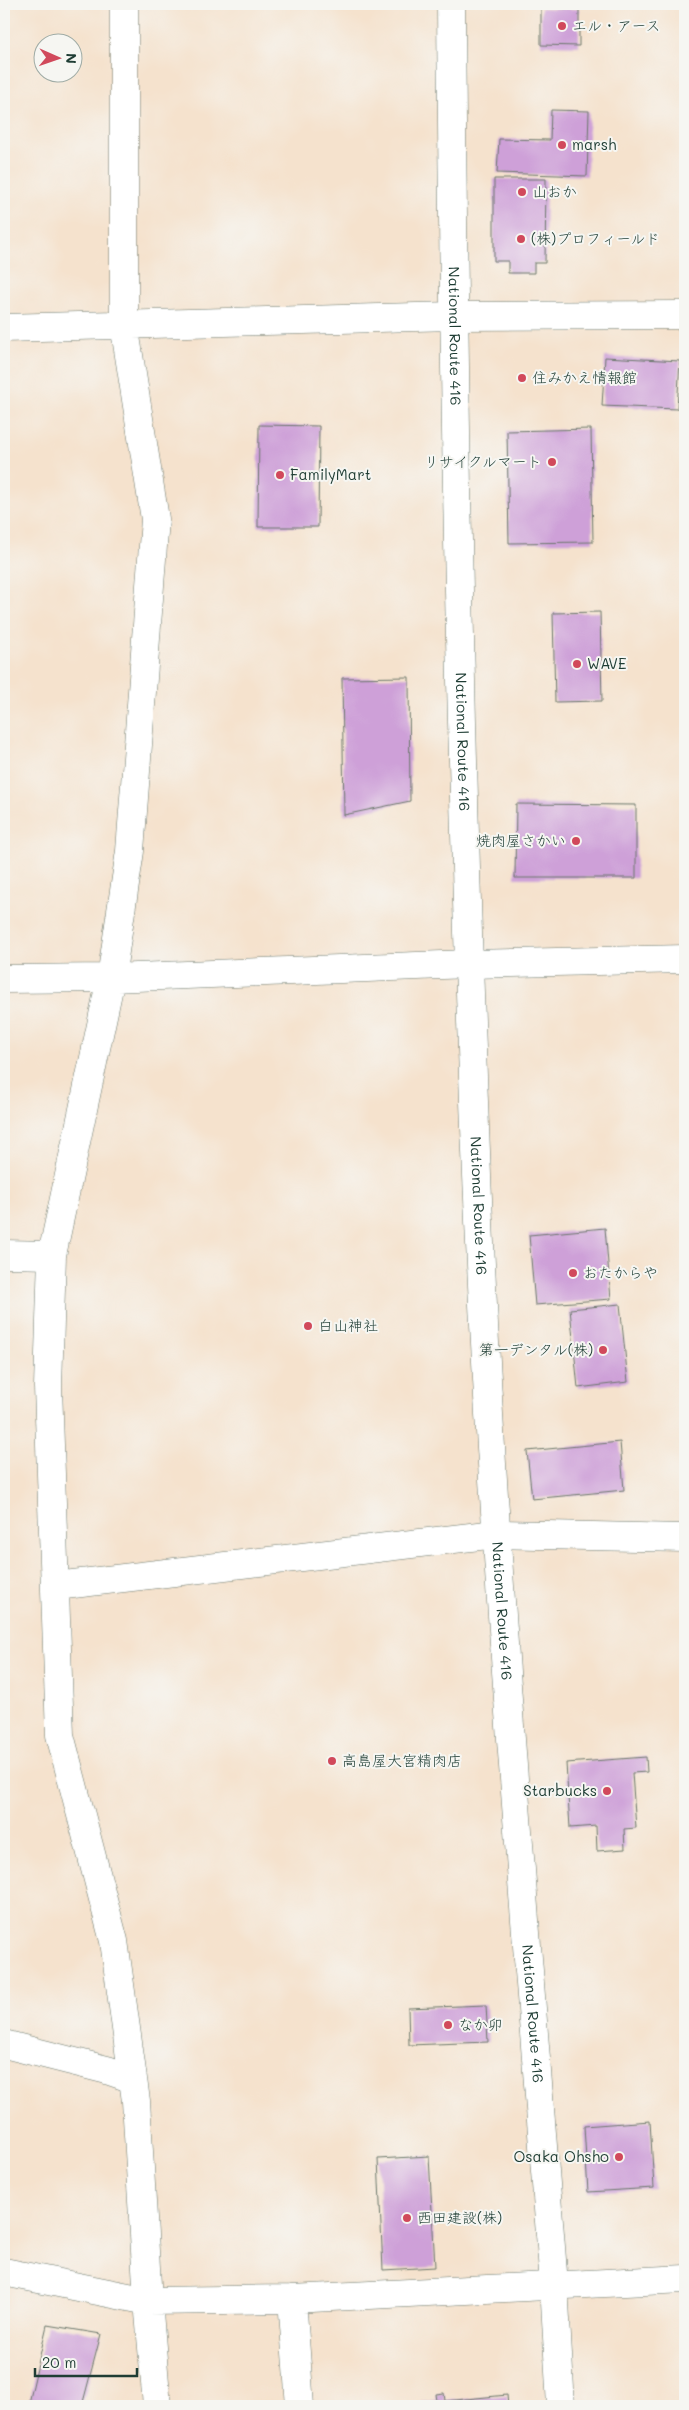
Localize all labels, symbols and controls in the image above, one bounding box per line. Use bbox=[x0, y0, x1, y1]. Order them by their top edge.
place label: エル・アース bbox=[572, 15, 661, 35]
marker: エル・アース bbox=[556, 20, 568, 32]
north arrow bbox=[32, 32, 82, 82]
text: N bbox=[62, 53, 81, 64]
place label: marsh bbox=[572, 134, 617, 154]
marker: marsh bbox=[556, 139, 568, 151]
place label: 山おか bbox=[532, 181, 577, 201]
marker: 山おか bbox=[516, 186, 528, 198]
place label: (株)プロフィールド bbox=[531, 228, 660, 248]
marker: (株)プロフィールド bbox=[515, 233, 527, 245]
street label: National Route 416 bbox=[445, 266, 466, 406]
place label: 住みかえ情報館 bbox=[532, 367, 637, 387]
marker: 住みかえ情報館 bbox=[516, 372, 528, 384]
place label: リサイクルマート bbox=[424, 451, 542, 471]
marker: リサイクルマート bbox=[546, 456, 558, 468]
place label: FamilyMart bbox=[290, 464, 371, 484]
marker: FamilyMart bbox=[274, 469, 286, 481]
place label: WAVE bbox=[587, 653, 627, 673]
marker: WAVE bbox=[571, 658, 583, 670]
street label: National Route 416 bbox=[452, 672, 475, 812]
place label: 焼肉屋さかい bbox=[476, 830, 566, 850]
marker: 焼肉屋さかい bbox=[570, 835, 582, 847]
street label: National Route 416 bbox=[466, 1136, 492, 1275]
place label: おたからや bbox=[583, 1262, 658, 1282]
marker: おたからや bbox=[567, 1267, 579, 1279]
place label: 白山神社 bbox=[318, 1315, 378, 1335]
marker: 白山神社 bbox=[302, 1320, 314, 1332]
place label: 第一デンタル(株) bbox=[479, 1339, 593, 1359]
marker: 第一デンタル(株) bbox=[597, 1344, 609, 1356]
street label: National Route 416 bbox=[488, 1541, 518, 1681]
place label: 高島屋大宮精肉店 bbox=[342, 1750, 462, 1770]
marker: 高島屋大宮精肉店 bbox=[326, 1755, 338, 1767]
place label: Starbucks bbox=[523, 1780, 597, 1800]
marker: Starbucks bbox=[601, 1785, 613, 1797]
street label: National Route 416 bbox=[518, 1944, 549, 2084]
place label: なか卯 bbox=[458, 2014, 503, 2034]
marker: なか卯 bbox=[442, 2019, 454, 2031]
place label: Osaka Ohsho bbox=[513, 2146, 609, 2166]
marker: Osaka Ohsho bbox=[613, 2151, 625, 2163]
place label: 西田建設(株) bbox=[417, 2207, 502, 2227]
marker: 西田建設(株) bbox=[401, 2212, 413, 2224]
scale bar bbox=[35, 2345, 138, 2377]
text: 20 m bbox=[42, 2352, 76, 2372]

